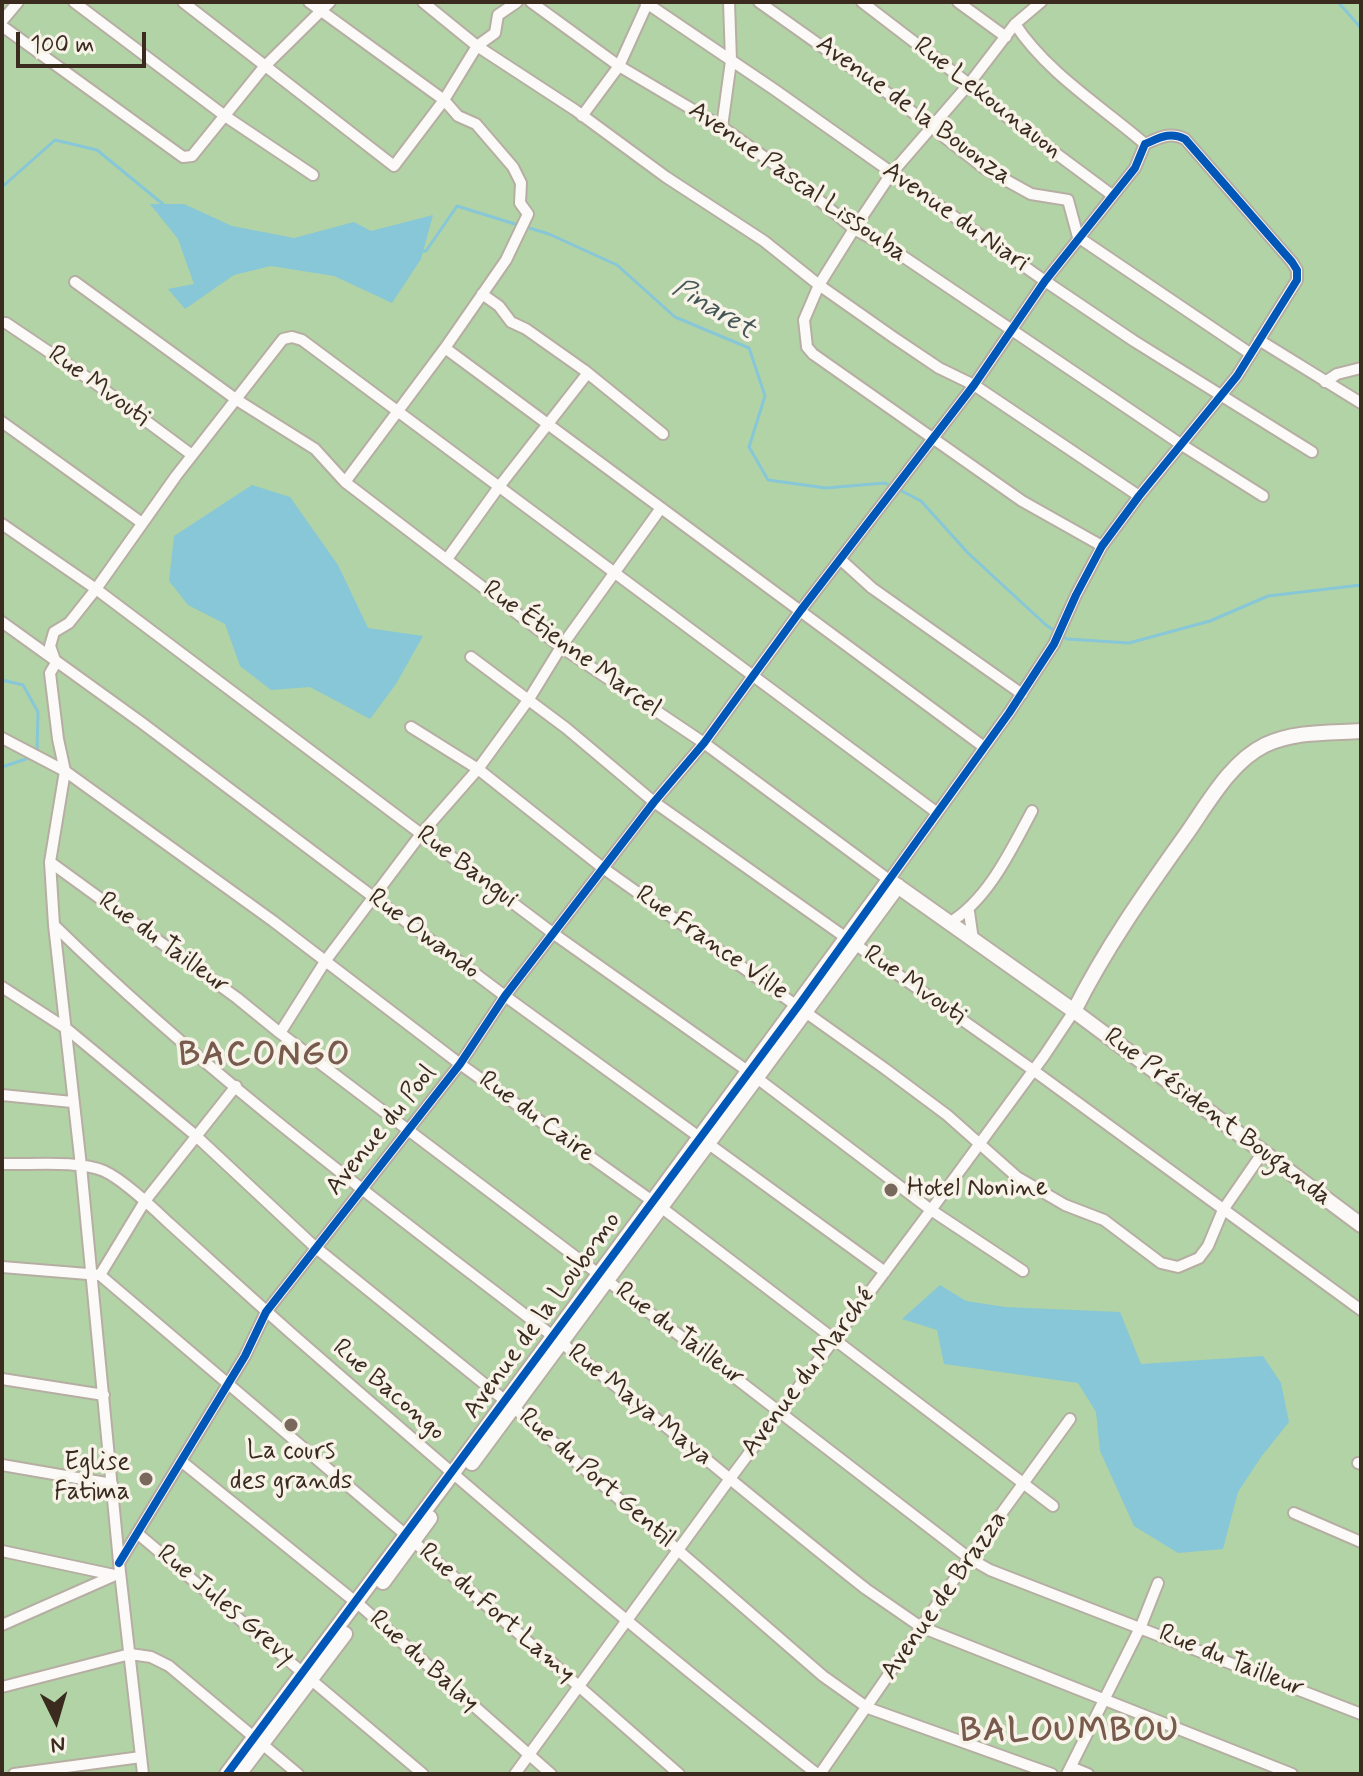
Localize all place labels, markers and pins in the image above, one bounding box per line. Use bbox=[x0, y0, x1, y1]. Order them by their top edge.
place label: Hotel Nonine bbox=[907, 1174, 1048, 1206]
marker: Hotel Nonine bbox=[882, 1181, 900, 1199]
marker: La cours des grands bbox=[282, 1416, 300, 1434]
place label: La cours des grands bbox=[230, 1437, 352, 1498]
place label: Eglise Fatima bbox=[54, 1448, 130, 1510]
marker: Eglise Fatima bbox=[137, 1470, 155, 1488]

